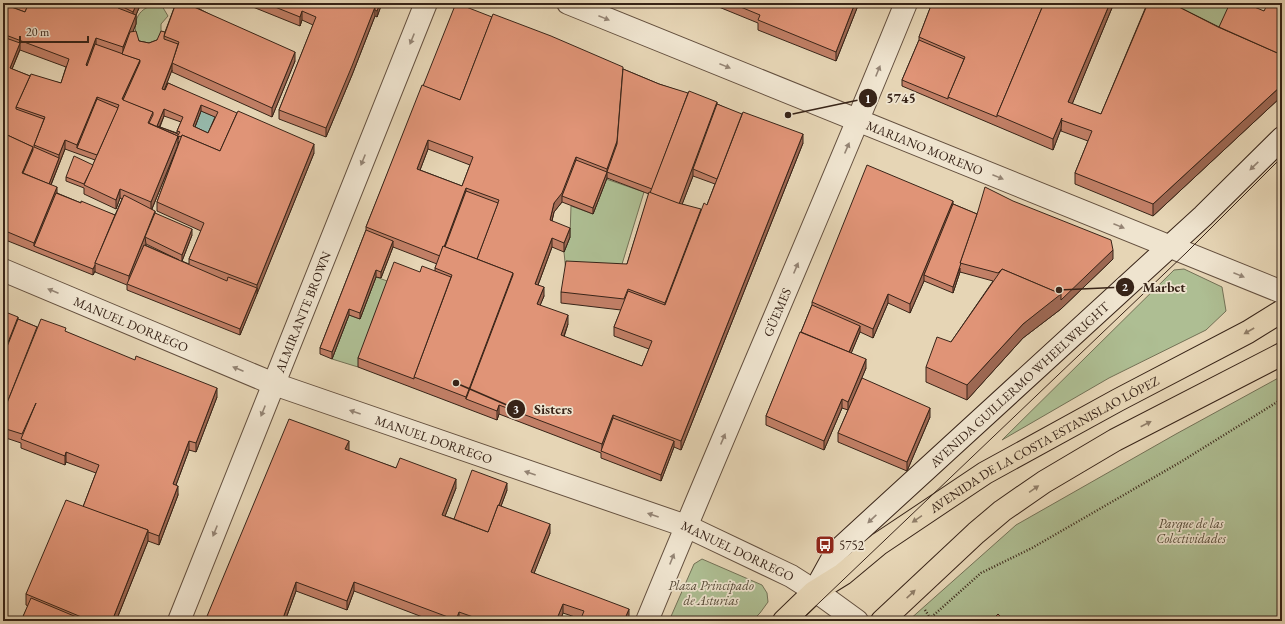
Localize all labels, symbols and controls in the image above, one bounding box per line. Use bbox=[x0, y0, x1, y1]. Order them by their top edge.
one-way arrow bbox=[599, 15, 611, 21]
scale bar bbox=[20, 18, 88, 44]
text: 20 m bbox=[26, 24, 50, 40]
one-way arrow bbox=[408, 34, 414, 46]
one-way arrow bbox=[719, 64, 731, 70]
one-way arrow bbox=[876, 65, 882, 77]
callout: 5745 bbox=[858, 85, 923, 111]
text: 5745 bbox=[886, 89, 916, 107]
text: 1 bbox=[865, 91, 871, 107]
street label: MARIANO MORENO bbox=[864, 117, 986, 179]
one-way arrow bbox=[844, 142, 850, 154]
one-way arrow bbox=[360, 154, 366, 166]
one-way arrow bbox=[1249, 161, 1259, 170]
one-way arrow bbox=[993, 175, 1005, 181]
one-way arrow bbox=[1113, 223, 1124, 229]
street label: ALMIRANTE BROWN bbox=[271, 248, 335, 376]
one-way arrow bbox=[792, 262, 799, 274]
one-way arrow bbox=[1234, 272, 1245, 278]
callout: Marbet bbox=[1115, 274, 1194, 300]
text: Marbet bbox=[1142, 278, 1186, 296]
text: 2 bbox=[1122, 279, 1129, 295]
street label: GÜEMES bbox=[759, 285, 795, 339]
one-way arrow bbox=[48, 288, 59, 294]
street label: MANUEL DORREGO bbox=[71, 293, 191, 356]
street label: AVENIDA GUILLERMO WHEELWRIGHT bbox=[925, 298, 1113, 472]
one-way arrow bbox=[1243, 328, 1255, 335]
one-way arrow bbox=[231, 365, 243, 371]
street label: AVENIDA DE LA COSTA ESTANISLAO LÓPEZ bbox=[926, 372, 1162, 517]
callout: Sisters bbox=[506, 396, 580, 422]
text: Sisters bbox=[534, 400, 572, 418]
text: 3 bbox=[513, 401, 519, 417]
one-way arrow bbox=[260, 405, 266, 416]
one-way arrow bbox=[348, 409, 360, 415]
street label: MANUEL DORREGO bbox=[373, 411, 495, 468]
one-way arrow bbox=[1141, 421, 1152, 427]
one-way arrow bbox=[720, 434, 726, 445]
one-way arrow bbox=[524, 469, 536, 475]
one-way arrow bbox=[1029, 485, 1039, 493]
one-way arrow bbox=[647, 512, 659, 518]
one-way arrow bbox=[867, 514, 877, 524]
one-way arrow bbox=[911, 515, 922, 523]
park label: Parque de las Colectividades bbox=[1156, 515, 1226, 547]
street label: MANUEL DORREGO bbox=[678, 517, 797, 585]
one-way arrow bbox=[211, 526, 217, 538]
bus stop icon: 5752 bbox=[814, 534, 836, 556]
place label: 5752 bbox=[839, 537, 865, 554]
one-way arrow bbox=[669, 553, 676, 565]
park label: Plaza Principado de Asturias bbox=[668, 577, 754, 609]
one-way arrow bbox=[906, 590, 916, 599]

